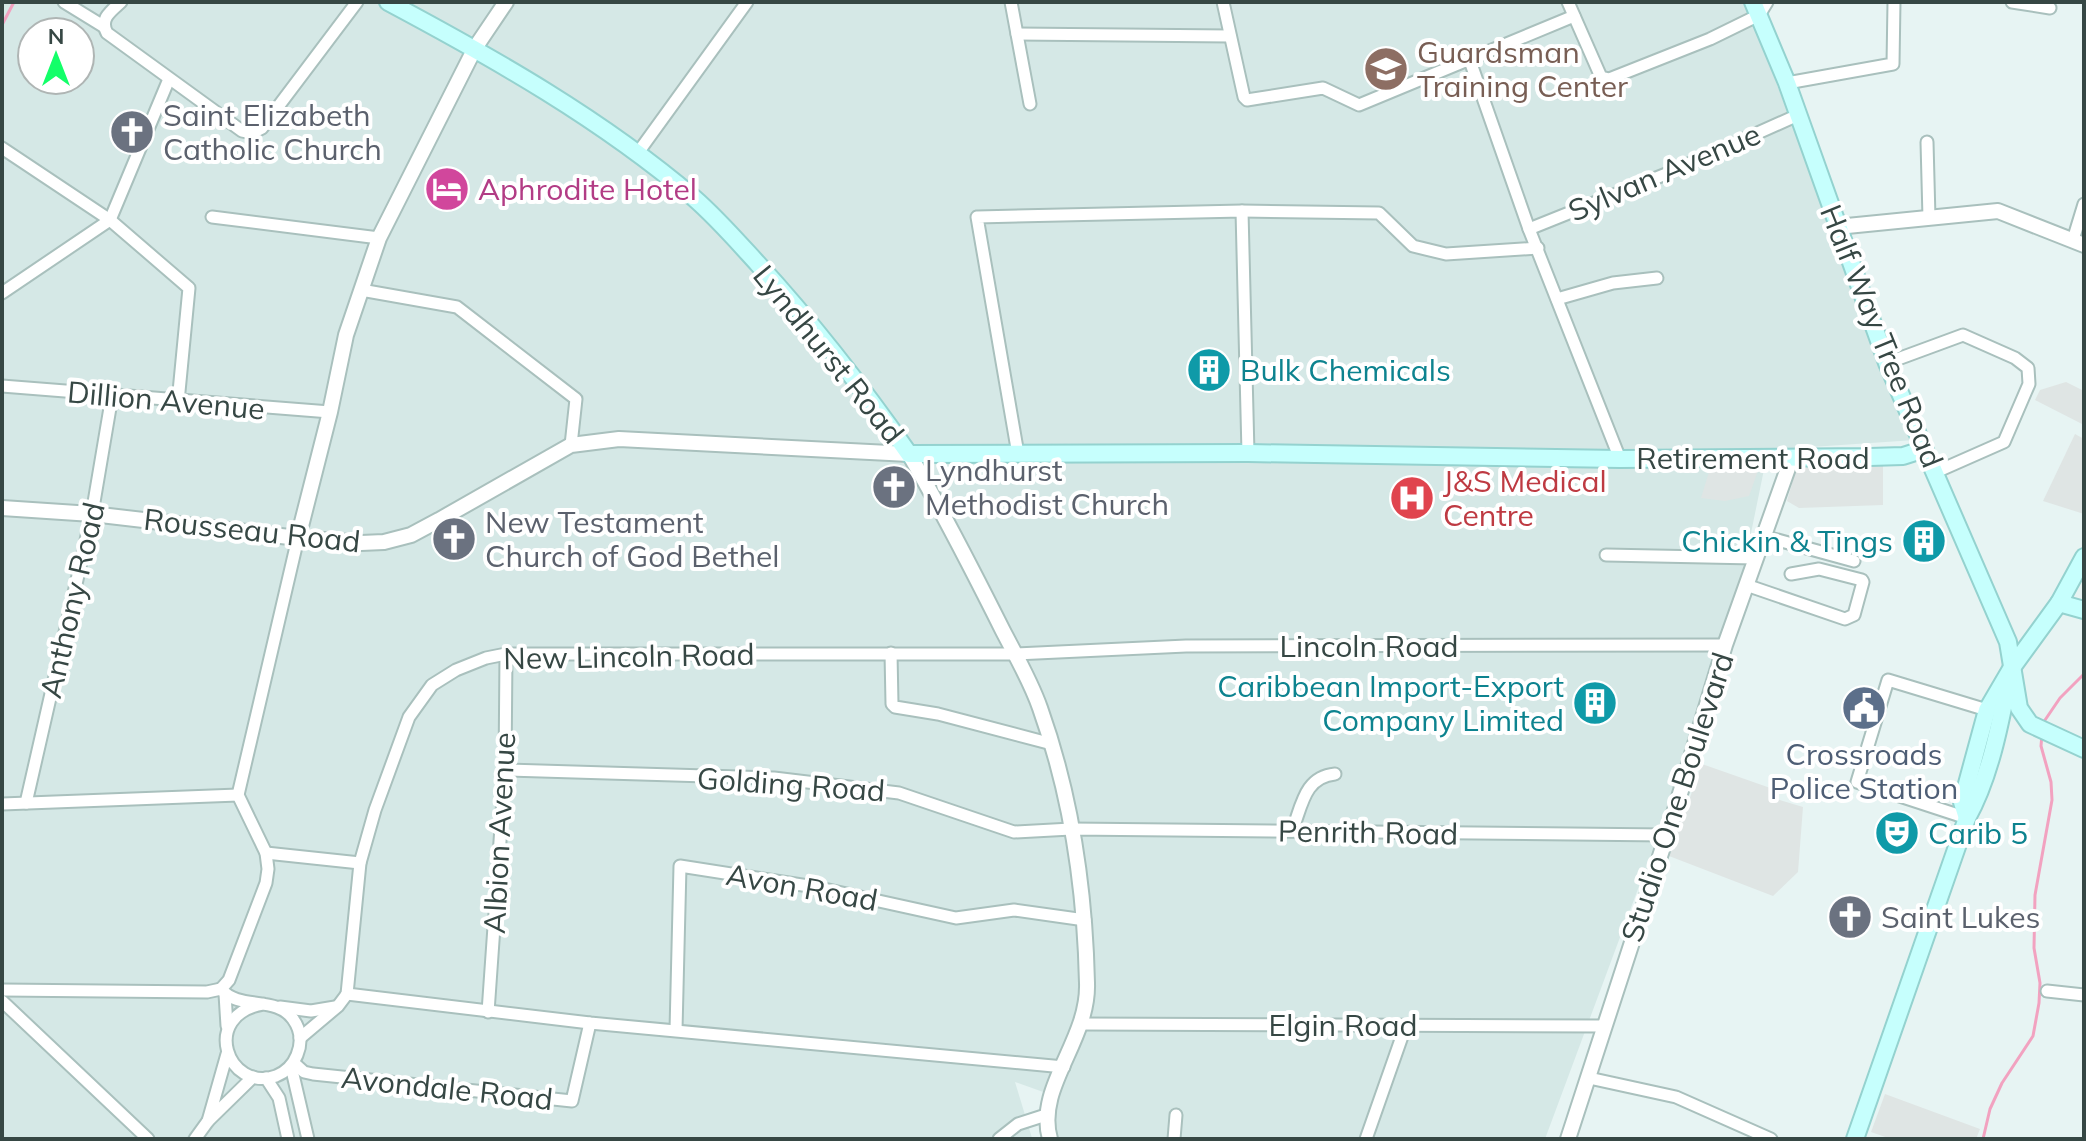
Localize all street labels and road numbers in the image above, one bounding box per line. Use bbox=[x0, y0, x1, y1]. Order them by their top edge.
street label: Sylvan Avenue bbox=[1562, 114, 1766, 230]
street label: Half Way Tree Road bbox=[1812, 199, 1952, 473]
street label: Lyndhurst Road bbox=[745, 257, 913, 451]
street label: Dillion Avenue bbox=[66, 372, 266, 428]
street label: Retirement Road bbox=[1636, 439, 1870, 477]
street label: Anthony Road bbox=[31, 498, 113, 702]
street label: Rousseau Road bbox=[142, 500, 362, 560]
street label: Lincoln Road bbox=[1280, 627, 1458, 665]
street label: New Lincoln Road bbox=[503, 635, 755, 677]
street label: Studio One Boulevard bbox=[1612, 648, 1742, 946]
street label: Albion Avenue bbox=[475, 731, 523, 935]
street label: Golding Road bbox=[696, 758, 886, 810]
street label: Penrith Road bbox=[1278, 811, 1458, 853]
street label: Avon Road bbox=[723, 855, 881, 919]
street label: Elgin Road bbox=[1269, 1006, 1417, 1044]
street label: Avondale Road bbox=[339, 1058, 555, 1118]

